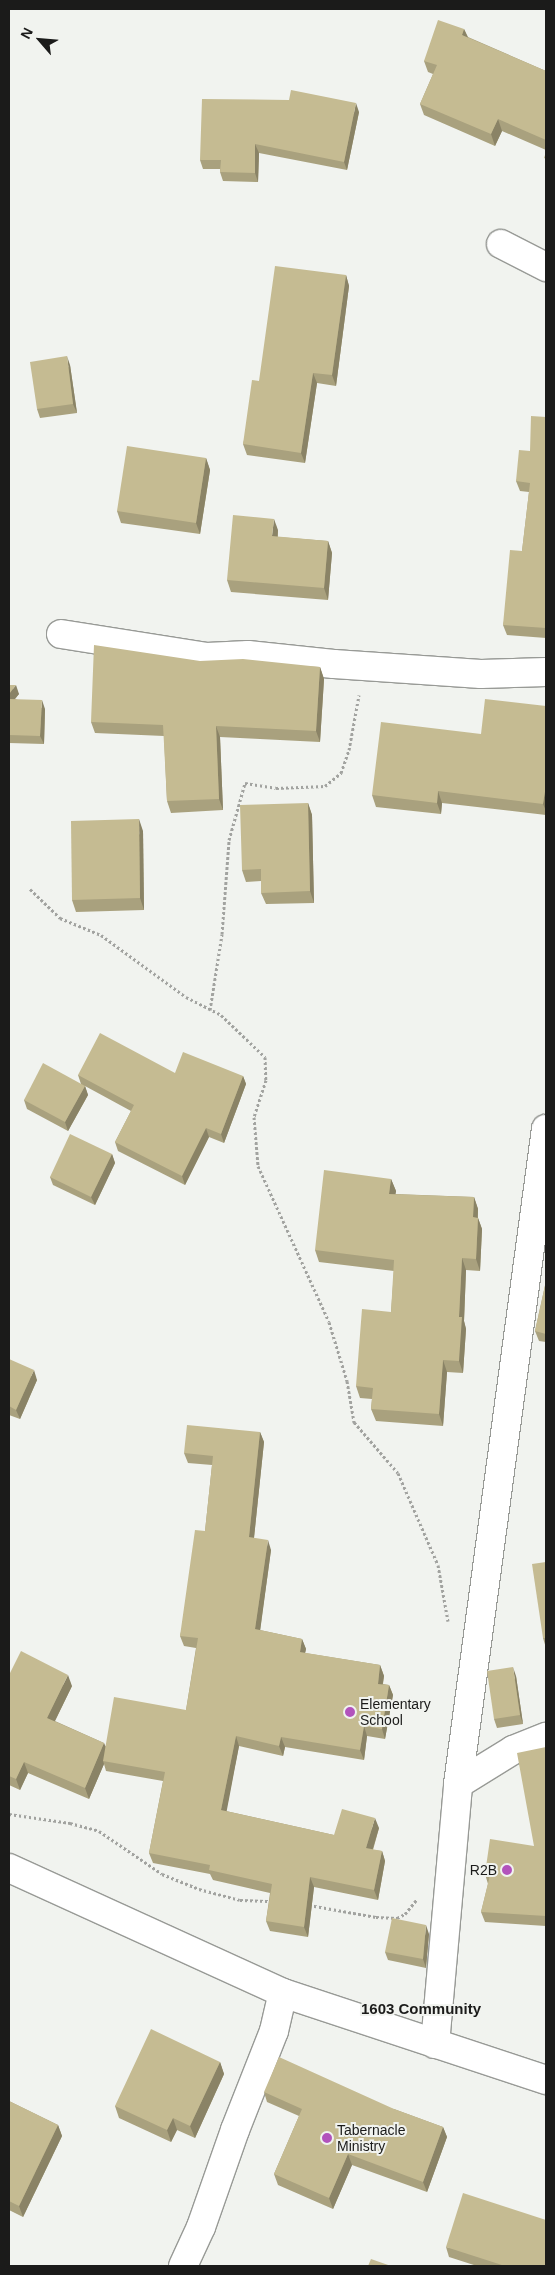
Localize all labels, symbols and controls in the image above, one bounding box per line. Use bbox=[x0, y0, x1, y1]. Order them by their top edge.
north arrow bbox=[15, 15, 65, 65]
text: N bbox=[17, 25, 36, 41]
place label: Elementary School bbox=[360, 1696, 431, 1728]
marker: Elementary School bbox=[344, 1706, 356, 1718]
place label: R2B bbox=[470, 1862, 497, 1878]
marker: R2B bbox=[501, 1864, 513, 1876]
district label: 1603 Community bbox=[361, 2000, 481, 2018]
place label: Tabernacle Ministry bbox=[337, 2122, 405, 2154]
marker: Tabernacle Ministry bbox=[321, 2132, 333, 2144]

